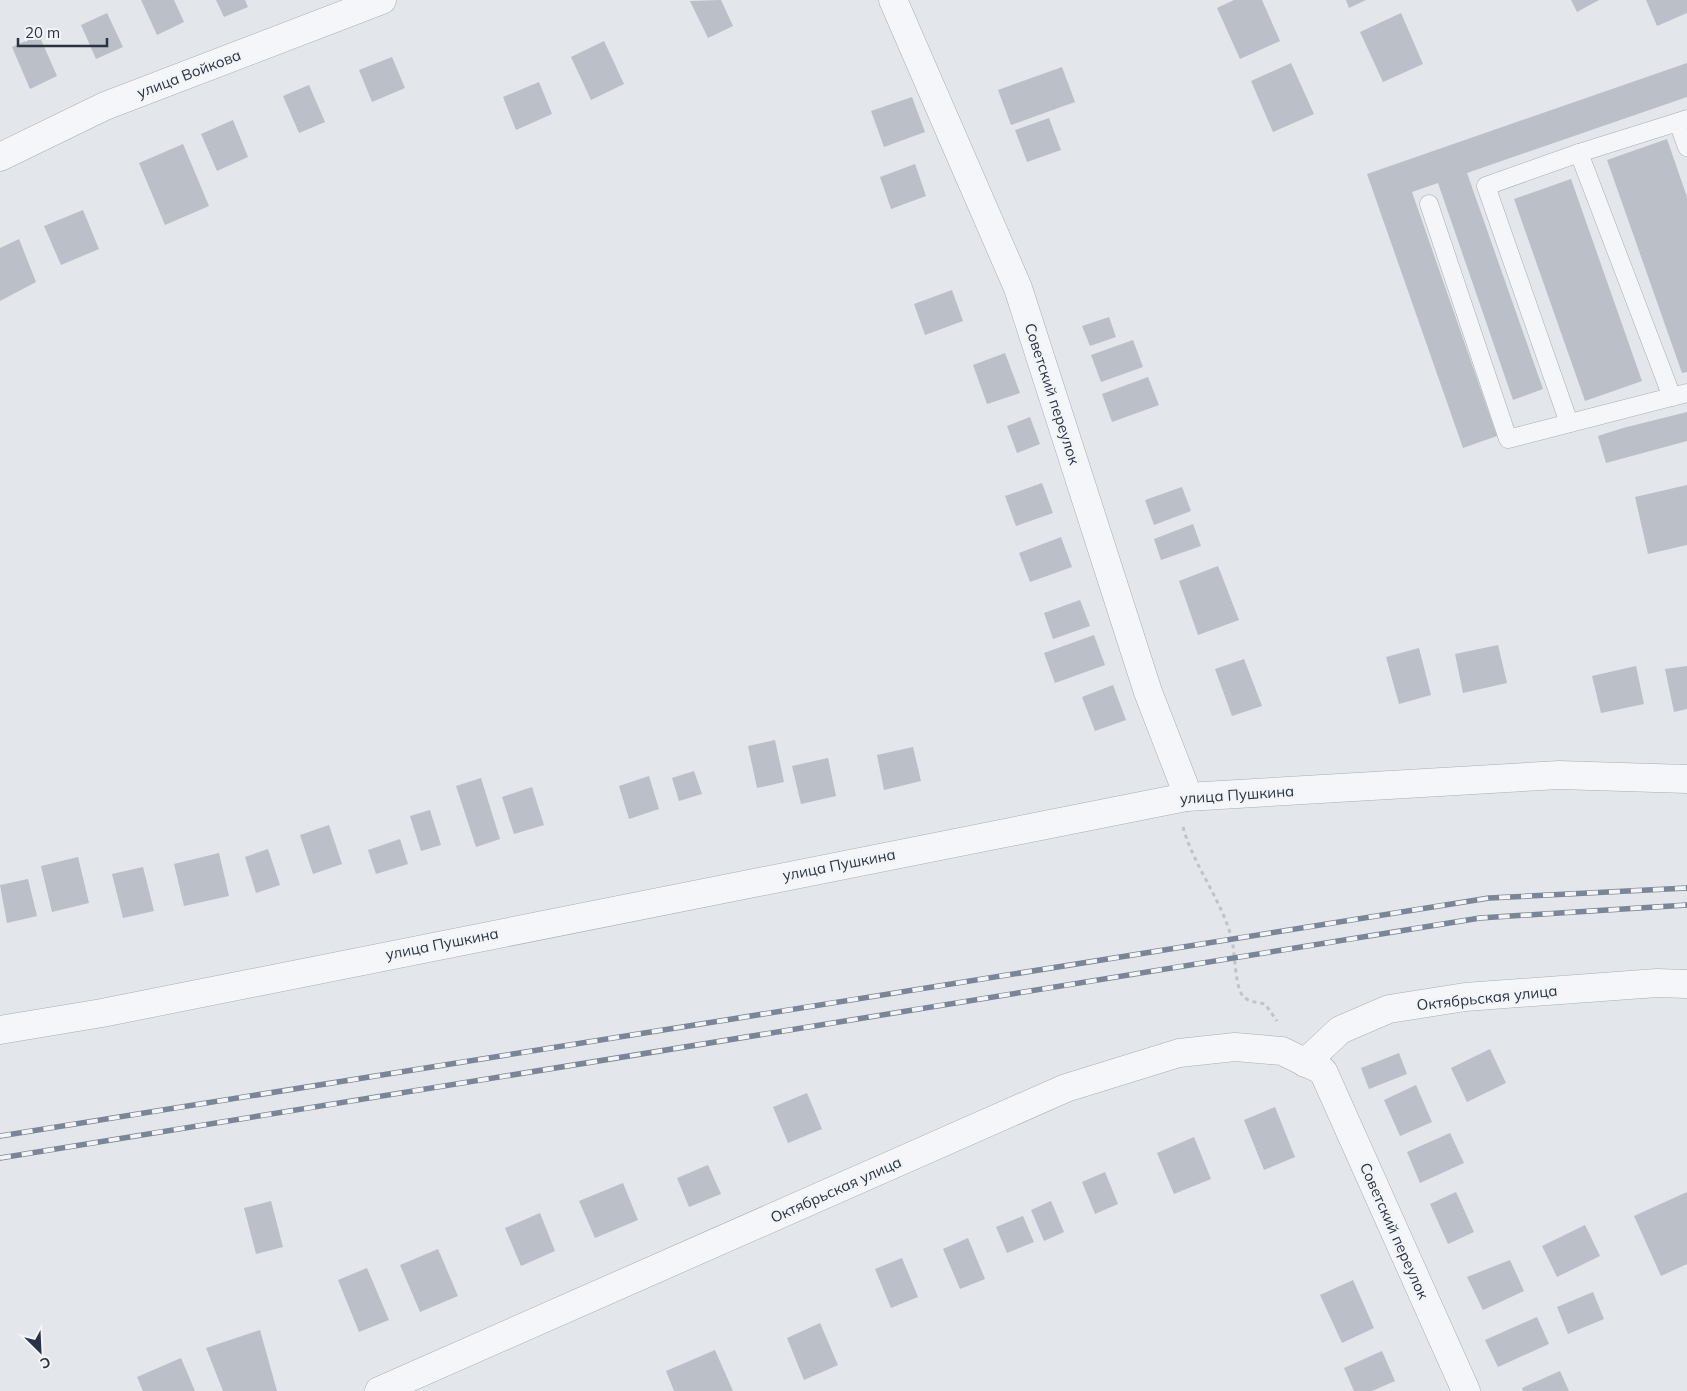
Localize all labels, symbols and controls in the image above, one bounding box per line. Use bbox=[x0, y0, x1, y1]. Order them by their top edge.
scale bar bbox=[18, 15, 106, 47]
text: 20 m bbox=[25, 23, 60, 42]
street label: улица Войкова bbox=[134, 45, 243, 102]
street label: Советский переулок bbox=[1021, 321, 1085, 468]
street label: улица Пушкина bbox=[1179, 781, 1295, 808]
street label: улица Пушкина bbox=[781, 844, 897, 885]
street label: улица Пушкина bbox=[384, 923, 500, 964]
street label: Октябрьская улица bbox=[1416, 981, 1558, 1014]
street label: Октябрьская улица bbox=[767, 1152, 904, 1227]
street label: Советский переулок bbox=[1356, 1160, 1434, 1303]
north arrow bbox=[15, 1326, 65, 1376]
text: С bbox=[37, 1353, 53, 1373]

